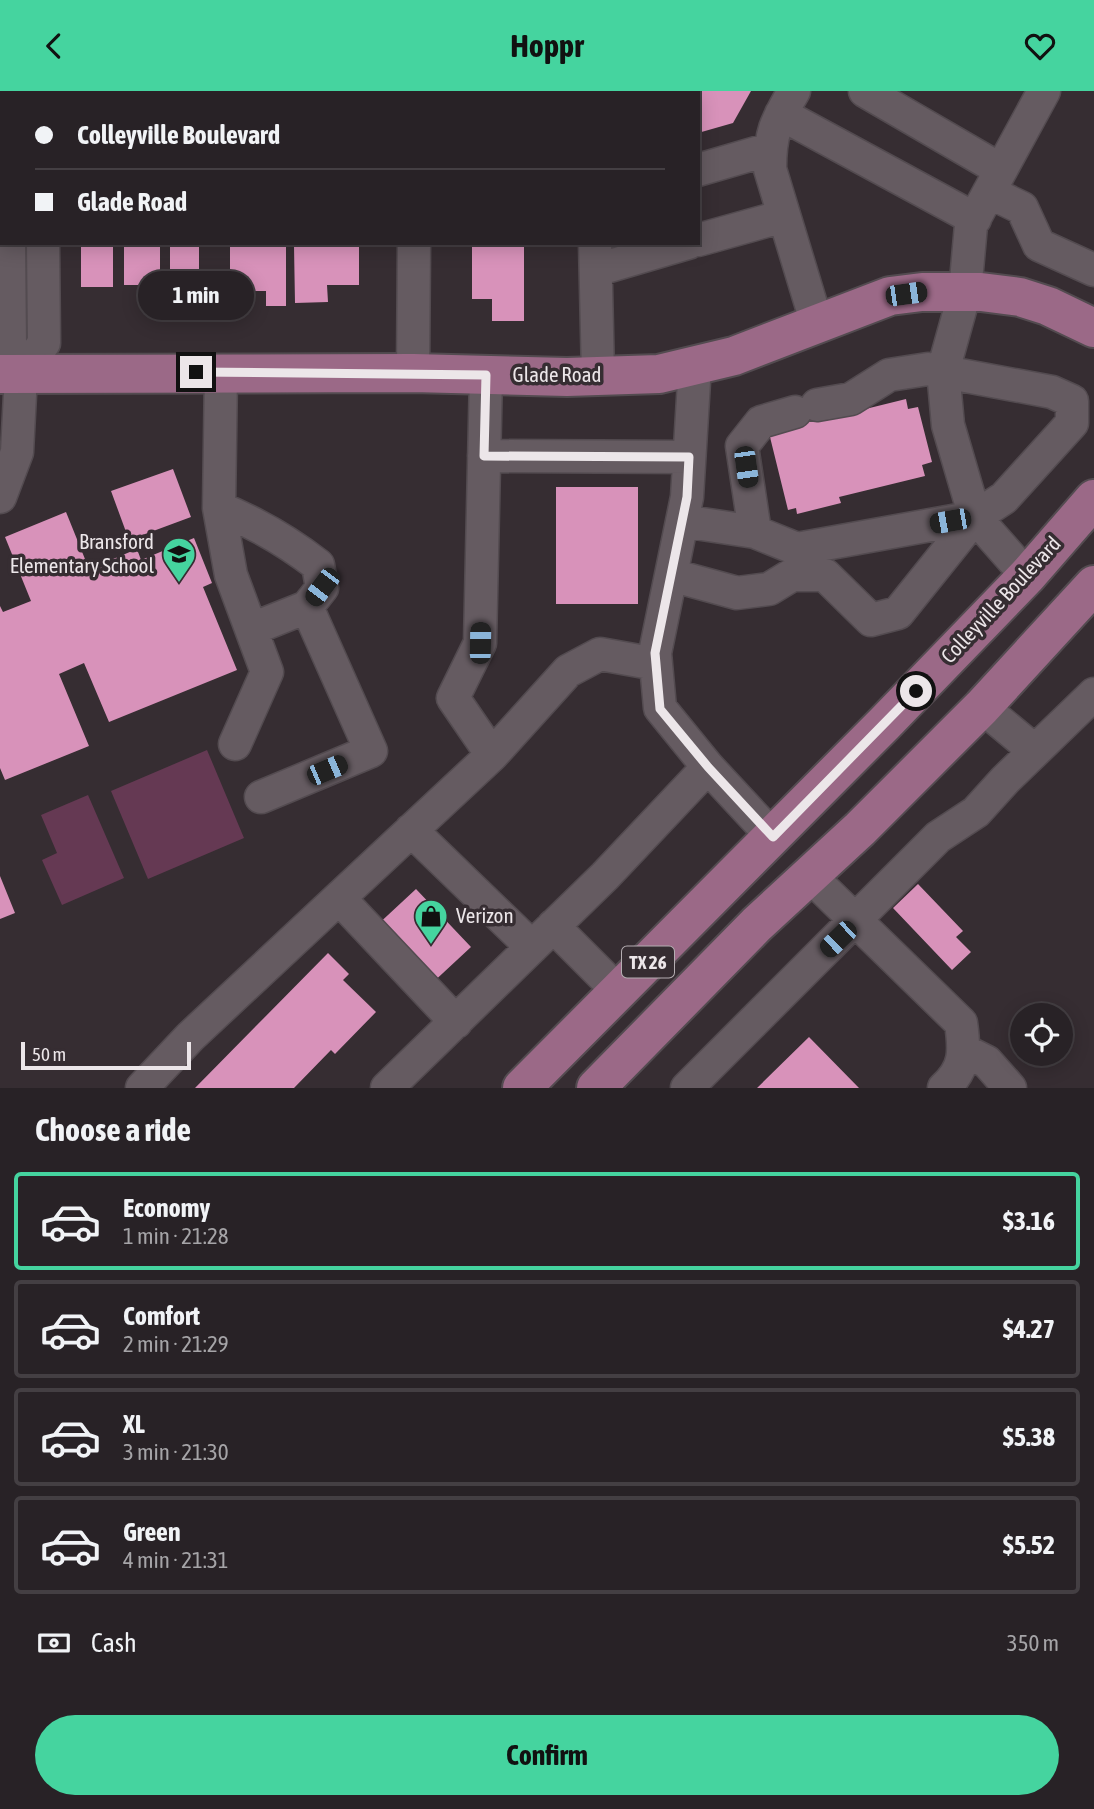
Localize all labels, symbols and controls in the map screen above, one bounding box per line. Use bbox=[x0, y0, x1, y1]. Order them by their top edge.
icon: back bbox=[35, 27, 73, 65]
text: Hoppr bbox=[510, 27, 584, 64]
icon: heart bbox=[1021, 27, 1059, 65]
text: Colleyville Boulevard bbox=[77, 120, 280, 150]
text: Glade Road bbox=[77, 187, 187, 217]
callout: 1 min bbox=[138, 271, 254, 320]
car bbox=[884, 281, 929, 307]
text: 1 min bbox=[173, 282, 219, 308]
route end bbox=[180, 356, 212, 388]
street label: Glade Road bbox=[513, 362, 601, 386]
car bbox=[733, 445, 760, 489]
car bbox=[928, 507, 973, 535]
place label: Bransford Elementary School bbox=[10, 529, 154, 577]
street label: Colleyville Boulevard bbox=[936, 531, 1065, 667]
school or university icon: Bransford Elementary School bbox=[160, 535, 198, 584]
car bbox=[301, 564, 344, 610]
car bbox=[470, 622, 491, 664]
route start bbox=[900, 675, 932, 707]
car bbox=[304, 752, 351, 788]
shop icon: Verizon bbox=[412, 897, 450, 946]
place label: Verizon bbox=[456, 903, 514, 927]
car bbox=[816, 917, 861, 961]
road number: TX 26 bbox=[622, 947, 674, 977]
map controls bbox=[1010, 1003, 1073, 1066]
button: locate bbox=[1010, 1003, 1073, 1066]
scale bar bbox=[21, 1039, 191, 1071]
text: 50 m bbox=[32, 1043, 66, 1065]
text: Choose a ride bbox=[35, 1111, 191, 1148]
icon: car bbox=[39, 1190, 102, 1253]
text: Economy bbox=[123, 1193, 210, 1223]
text: $3.16 bbox=[1003, 1206, 1055, 1236]
text: 1 min · 21:28 bbox=[123, 1223, 229, 1249]
icon: car bbox=[39, 1298, 102, 1361]
text: Comfort bbox=[123, 1301, 200, 1331]
text: $4.27 bbox=[1003, 1314, 1055, 1344]
text: 2 min · 21:29 bbox=[123, 1331, 229, 1357]
icon: car bbox=[39, 1406, 102, 1469]
text: XL bbox=[123, 1409, 145, 1439]
text: $5.38 bbox=[1003, 1422, 1055, 1452]
text: 3 min · 21:30 bbox=[123, 1439, 229, 1465]
icon: car bbox=[39, 1514, 102, 1577]
text: Green bbox=[123, 1517, 181, 1547]
text: $5.52 bbox=[1003, 1530, 1055, 1560]
text: 4 min · 21:31 bbox=[123, 1547, 229, 1573]
icon: cash bbox=[35, 1624, 73, 1662]
text: Cash bbox=[91, 1628, 137, 1658]
text: 350 m bbox=[1007, 1630, 1059, 1656]
button: Confirm bbox=[35, 1715, 1059, 1795]

